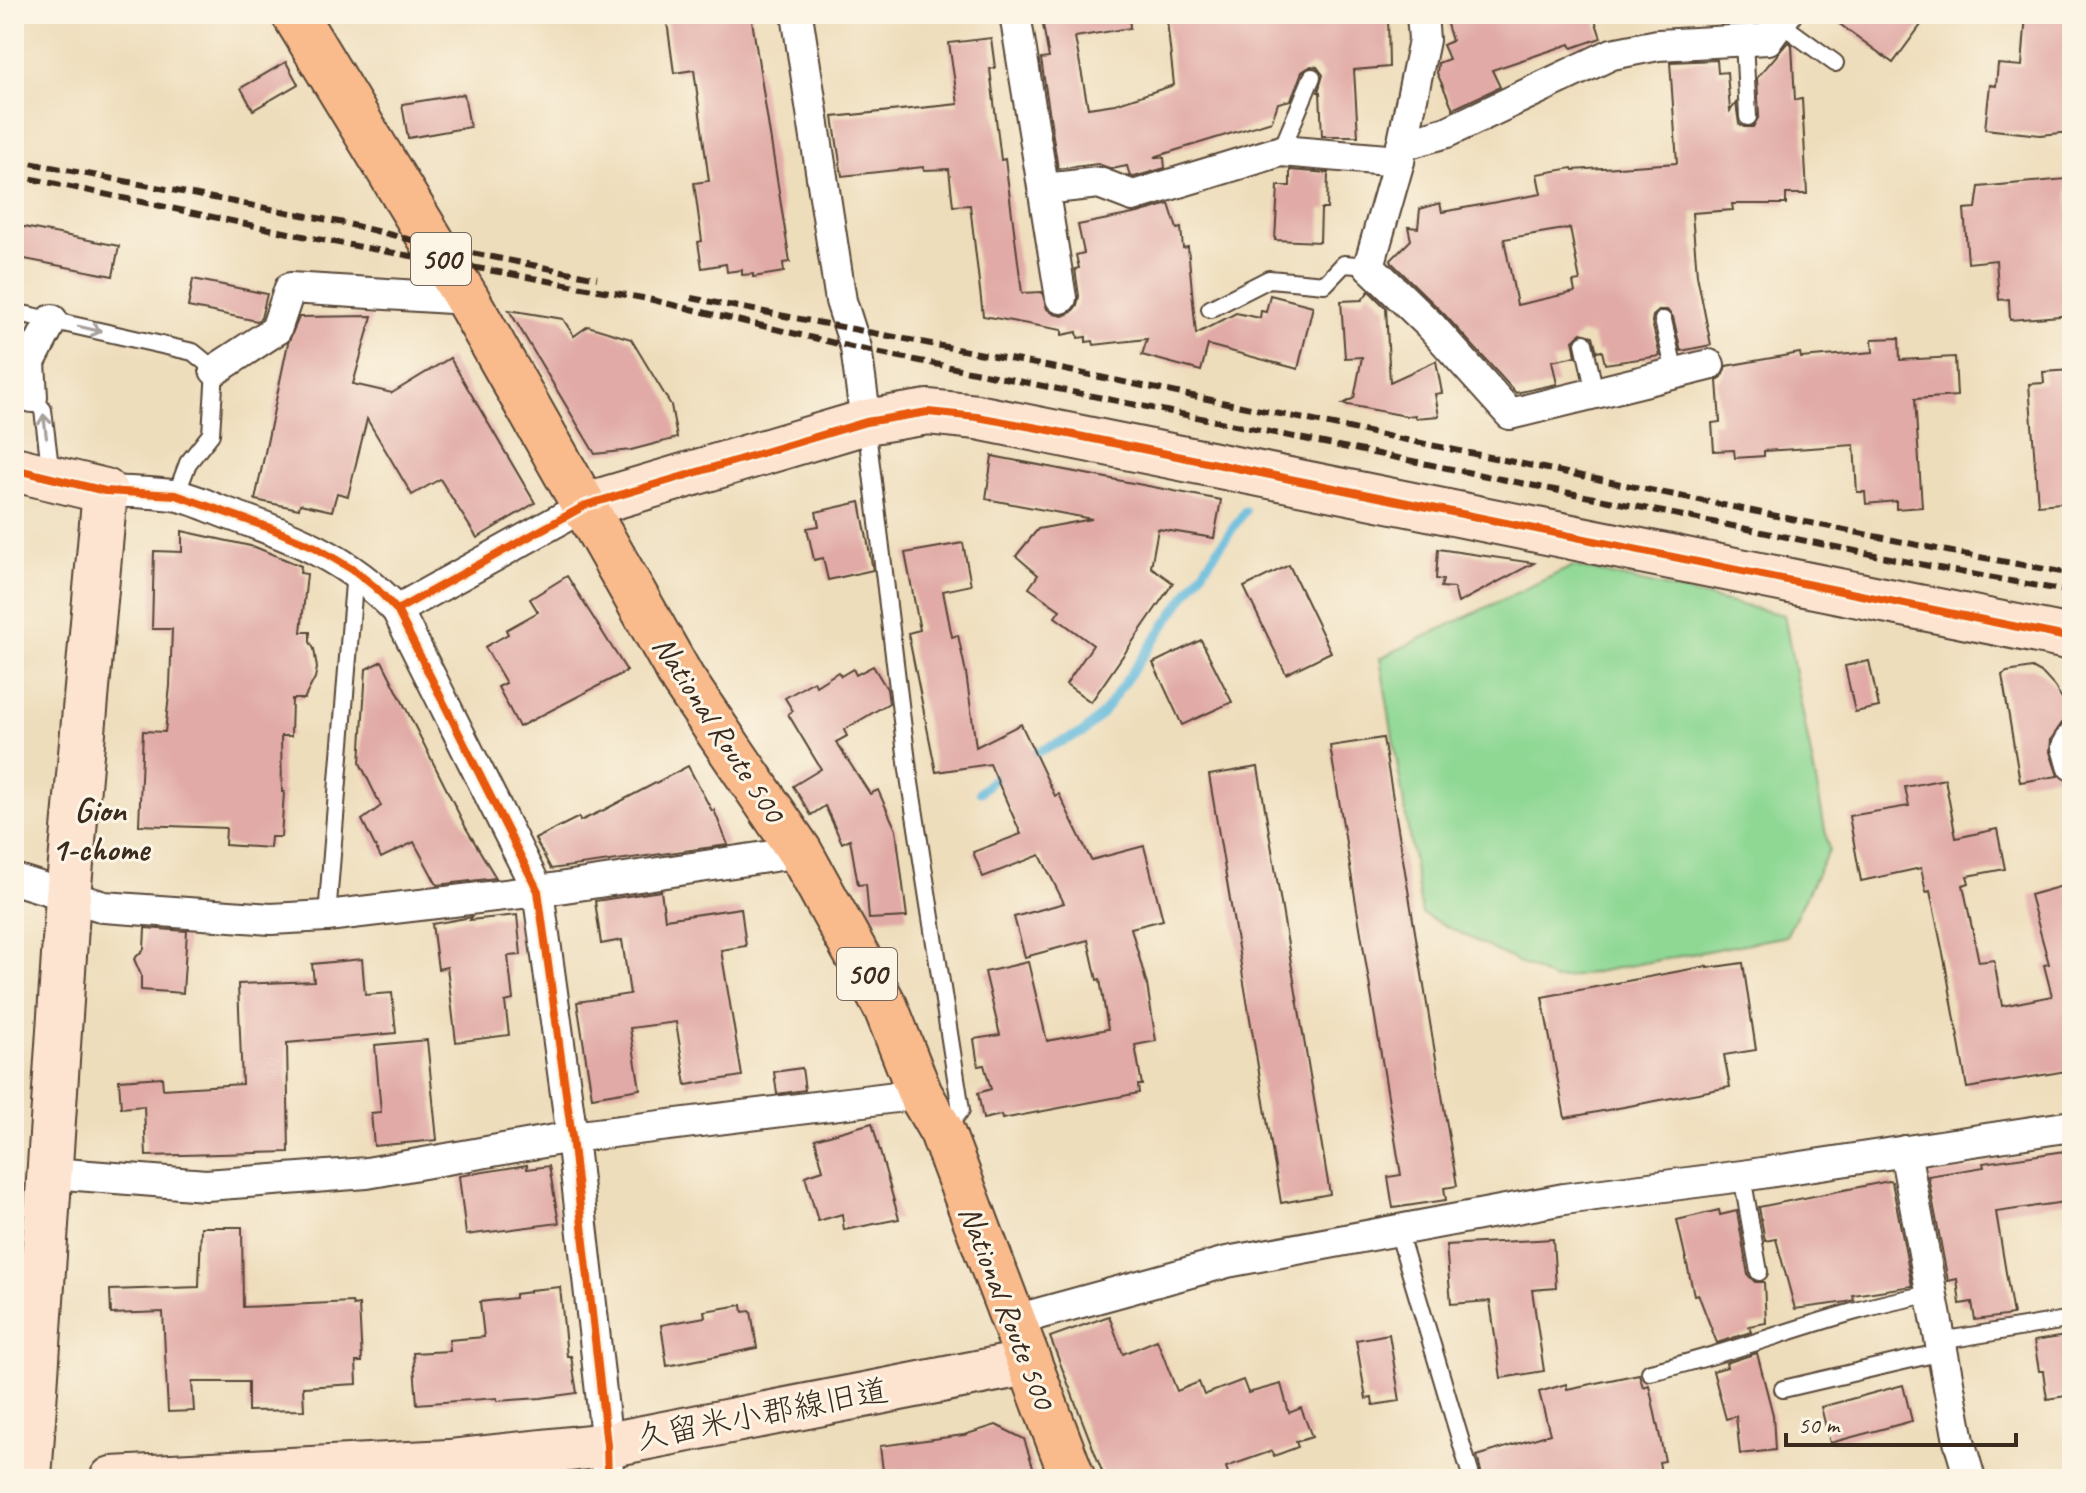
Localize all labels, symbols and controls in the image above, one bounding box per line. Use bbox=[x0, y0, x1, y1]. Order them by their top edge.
road number: 500 bbox=[411, 233, 471, 285]
one-way arrow bbox=[77, 322, 102, 337]
one-way arrow bbox=[37, 413, 52, 440]
street label: National Route 500 bbox=[643, 628, 796, 832]
district label: Gion 1-chome bbox=[51, 788, 151, 870]
road number: 500 bbox=[837, 948, 897, 1000]
street label: National Route 500 bbox=[949, 1200, 1066, 1417]
street label: 久留米小郡線旧道 bbox=[632, 1369, 892, 1459]
scale bar bbox=[1786, 1397, 2016, 1447]
text: 50 m bbox=[1798, 1410, 1841, 1440]

